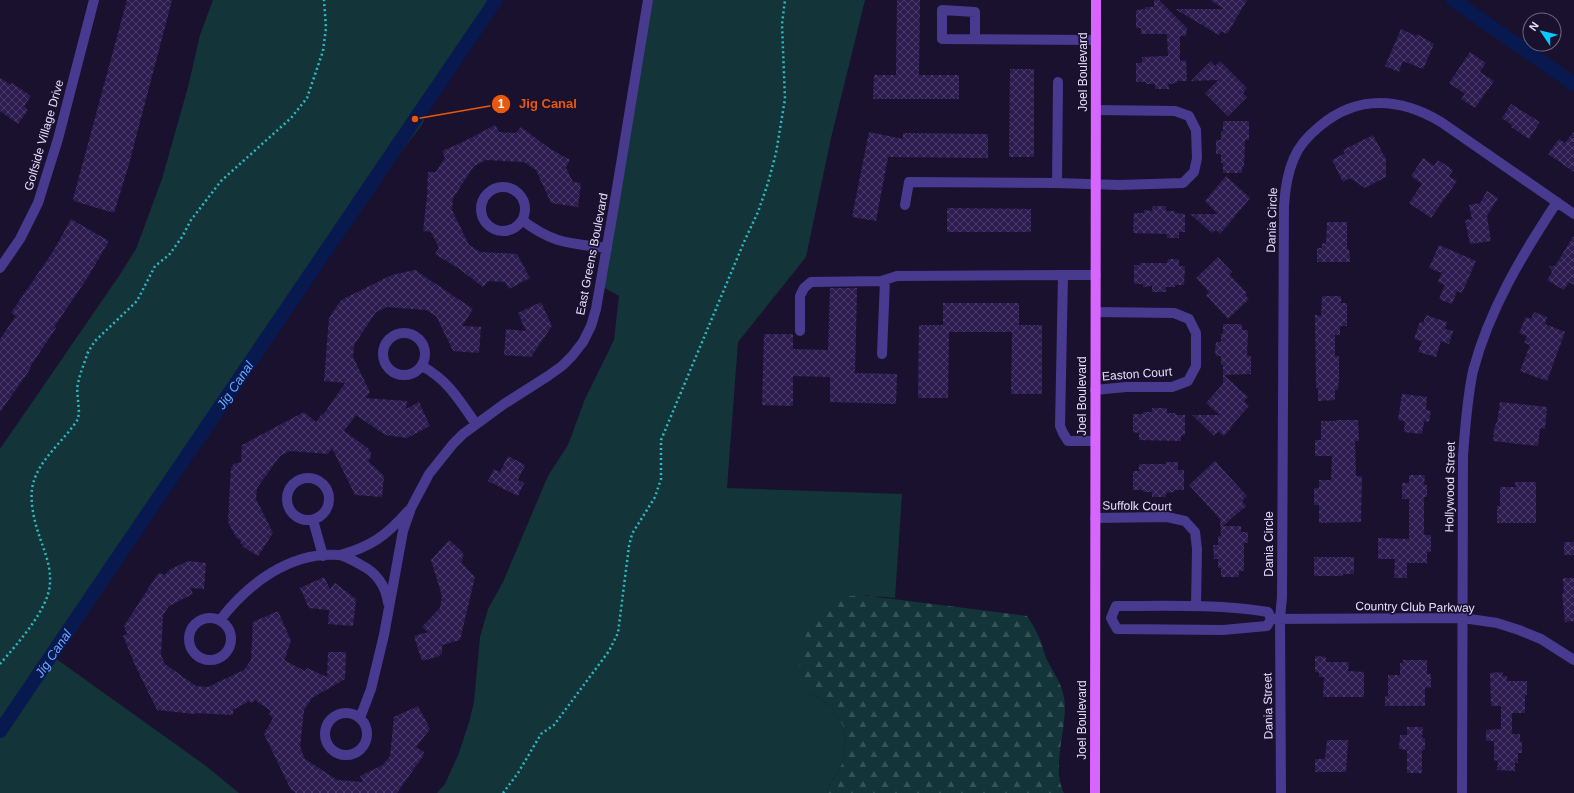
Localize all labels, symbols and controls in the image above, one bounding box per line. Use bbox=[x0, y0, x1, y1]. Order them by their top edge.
north arrow bbox=[1522, 12, 1562, 52]
text: N bbox=[1527, 20, 1541, 33]
street label: Joel Boulevard bbox=[1076, 32, 1090, 112]
street label: Golfside Village Drive bbox=[21, 78, 67, 192]
callout: Jig Canal bbox=[491, 91, 585, 116]
text: Jig Canal bbox=[519, 96, 577, 111]
text: 1 bbox=[498, 97, 505, 111]
street label: Dania Circle bbox=[1264, 187, 1280, 253]
street label: East Greens Boulevard bbox=[573, 192, 611, 316]
street label: Joel Boulevard bbox=[1075, 356, 1089, 436]
water label: Jig Canal bbox=[213, 358, 257, 413]
street label: Easton Court bbox=[1102, 365, 1173, 383]
street label: Hollywood Street bbox=[1442, 441, 1458, 532]
street label: Suffolk Court bbox=[1102, 498, 1172, 514]
street label: Dania Circle bbox=[1262, 511, 1276, 577]
street label: Country Club Parkway bbox=[1355, 599, 1475, 615]
water label: Jig Canal bbox=[31, 626, 75, 681]
street label: Dania Street bbox=[1260, 672, 1276, 739]
street label: Joel Boulevard bbox=[1075, 680, 1089, 760]

